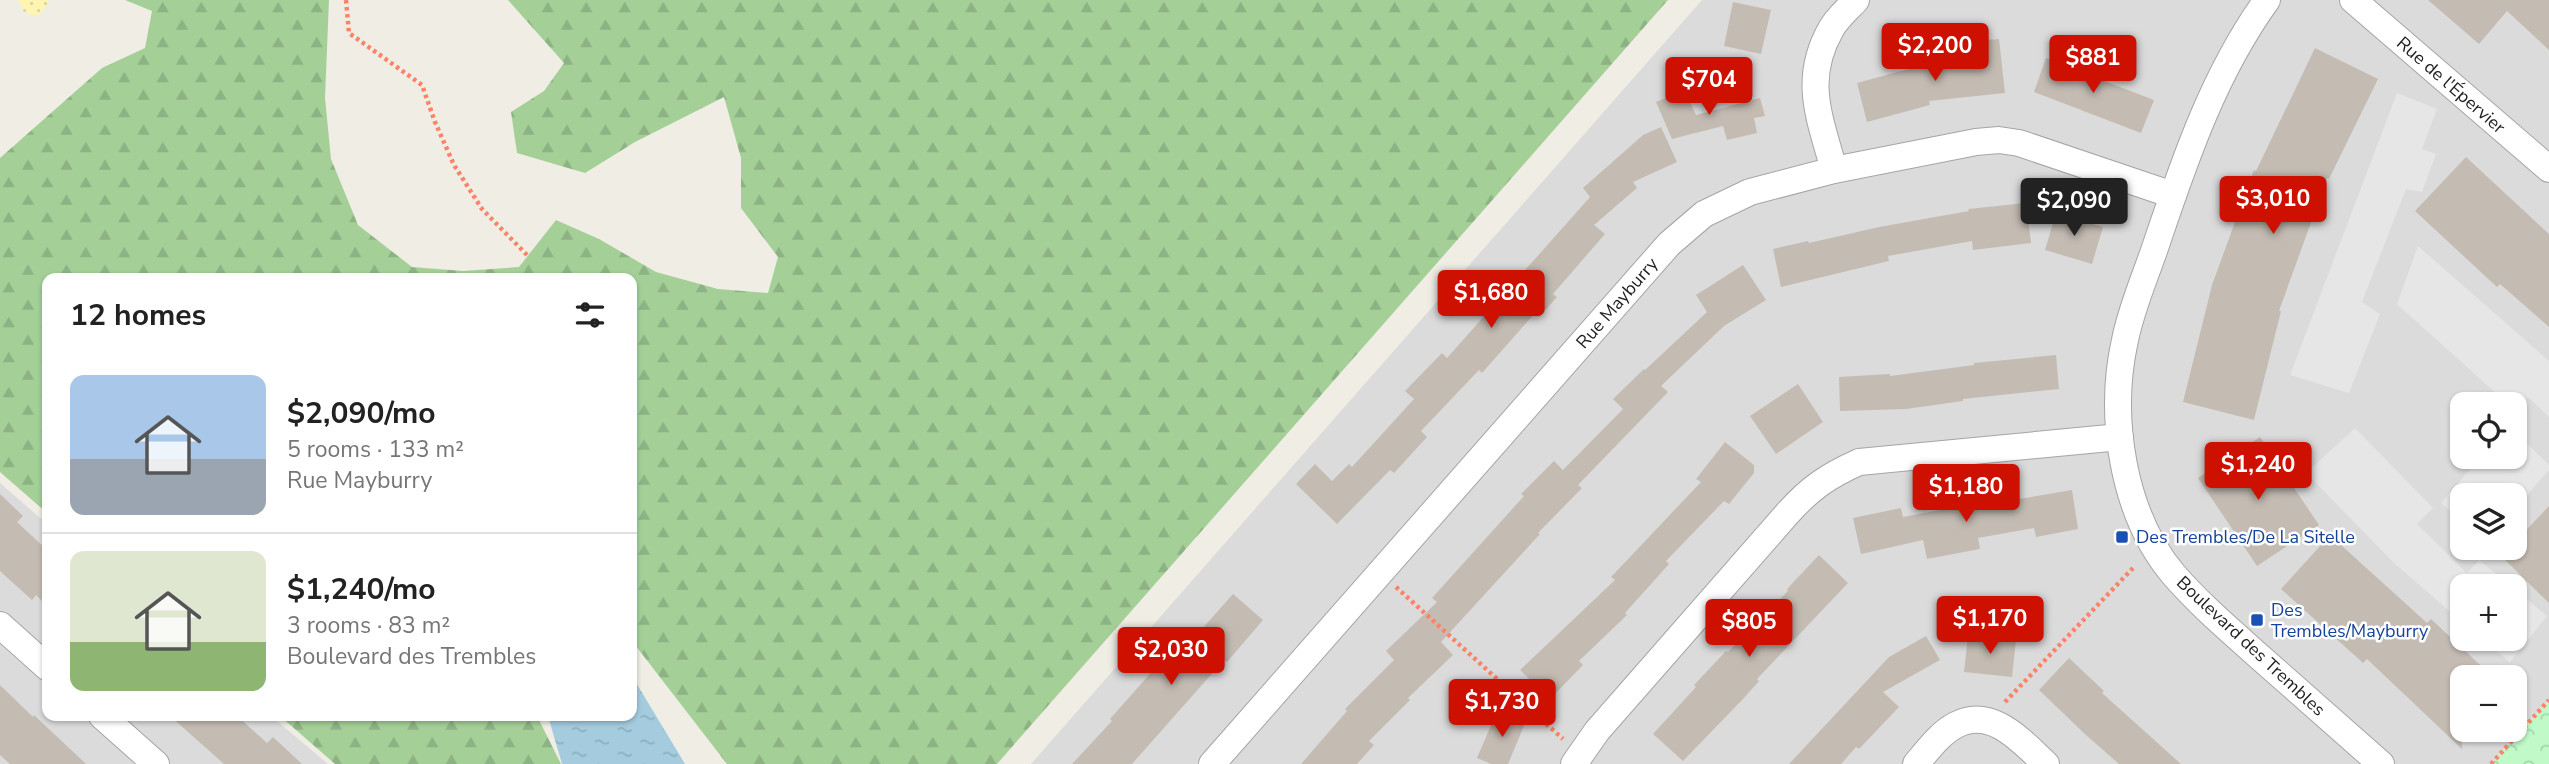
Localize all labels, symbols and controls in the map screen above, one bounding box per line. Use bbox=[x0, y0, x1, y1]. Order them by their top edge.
pin: $2,200 bbox=[1878, 24, 1992, 83]
text: $2,200 bbox=[1898, 30, 1972, 61]
street label: Rue de l'Épervier bbox=[2392, 31, 2511, 139]
pin: $881 bbox=[2052, 36, 2134, 95]
text: $881 bbox=[2065, 42, 2121, 73]
pin: $704 bbox=[1668, 58, 1750, 117]
text: $704 bbox=[1681, 64, 1737, 95]
pin: $3,010 bbox=[2216, 176, 2330, 236]
pin: $2,090 bbox=[2017, 178, 2131, 238]
text: $3,010 bbox=[2236, 183, 2310, 214]
text: $2,090 bbox=[2037, 185, 2111, 216]
street label: Rue Mayburry bbox=[1571, 252, 1664, 354]
pin: $1,680 bbox=[1434, 270, 1548, 330]
text: $1,680 bbox=[1454, 277, 1528, 308]
text: 12 homes bbox=[70, 295, 206, 336]
icon: filters bbox=[571, 296, 609, 334]
map controls bbox=[2450, 392, 2527, 742]
button: locate bbox=[2450, 392, 2527, 469]
text: $2,090/mo bbox=[287, 393, 436, 434]
icon: home bbox=[126, 403, 210, 487]
text: 5 rooms · 133 m² bbox=[287, 434, 464, 465]
pin: $1,240 bbox=[2201, 442, 2315, 502]
text: $1,240 bbox=[2221, 449, 2295, 480]
pin: $1,180 bbox=[1909, 464, 2023, 524]
text: Rue Mayburry bbox=[287, 465, 432, 496]
text: $1,180 bbox=[1929, 471, 2003, 502]
button: layers bbox=[2450, 483, 2527, 560]
place label: Des Trembles/De La Sitelle bbox=[2136, 525, 2355, 549]
marker: Des Trembles/De La Sitelle bbox=[2114, 529, 2130, 545]
text: $1,240/mo bbox=[287, 569, 436, 610]
street label: Boulevard des Trembles bbox=[2171, 571, 2331, 721]
button: + bbox=[2450, 574, 2527, 651]
icon: home bbox=[126, 579, 210, 663]
pin: $1,170 bbox=[1933, 596, 2047, 656]
place label: Des Trembles/Mayburry bbox=[2271, 598, 2429, 643]
pin: $805 bbox=[1708, 600, 1790, 659]
text: $1,170 bbox=[1953, 603, 2027, 634]
text: $805 bbox=[1721, 606, 1777, 637]
text: 3 rooms · 83 m² bbox=[287, 610, 450, 641]
marker: Des Trembles/Mayburry bbox=[2249, 612, 2265, 628]
pin: $2,030 bbox=[1114, 628, 1228, 687]
text: $2,030 bbox=[1134, 634, 1208, 665]
text: Boulevard des Trembles bbox=[287, 641, 536, 672]
button: − bbox=[2450, 665, 2527, 742]
pin: $1,730 bbox=[1445, 680, 1559, 739]
text: $1,730 bbox=[1465, 686, 1539, 717]

